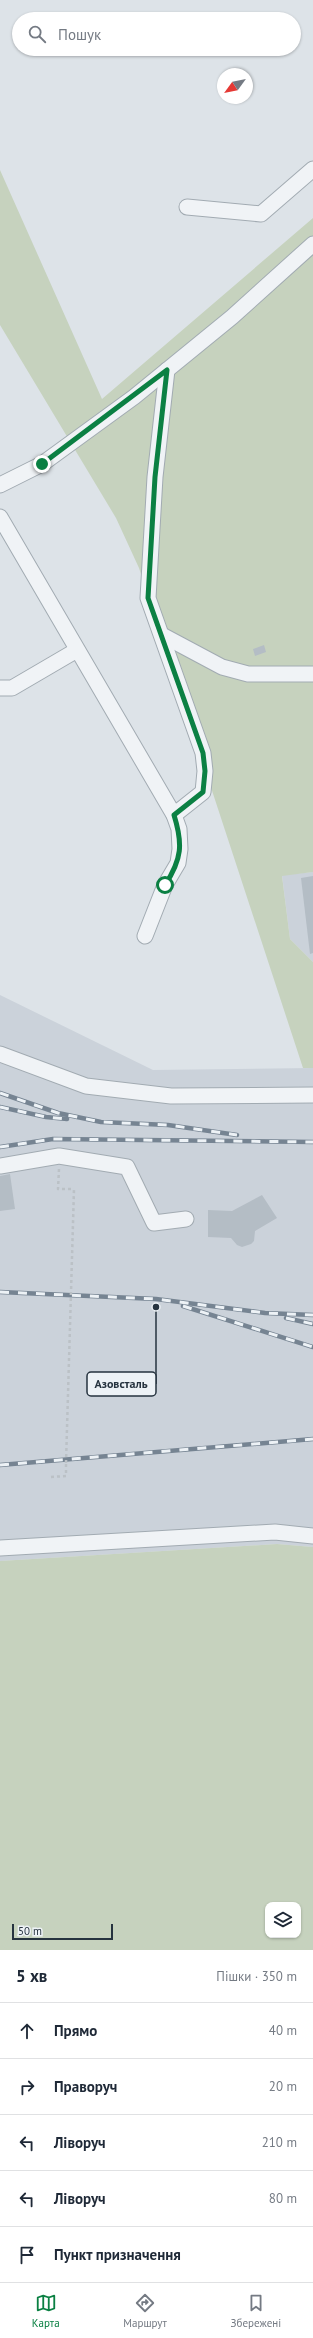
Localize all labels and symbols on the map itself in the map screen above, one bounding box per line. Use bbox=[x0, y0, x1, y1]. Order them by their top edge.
north arrow bbox=[217, 68, 253, 104]
route end bbox=[33, 455, 51, 473]
route start bbox=[156, 876, 174, 894]
callout: Азовсталь bbox=[87, 1372, 156, 1396]
text: Азовсталь bbox=[94, 1376, 148, 1391]
scale bar bbox=[12, 1922, 113, 1941]

